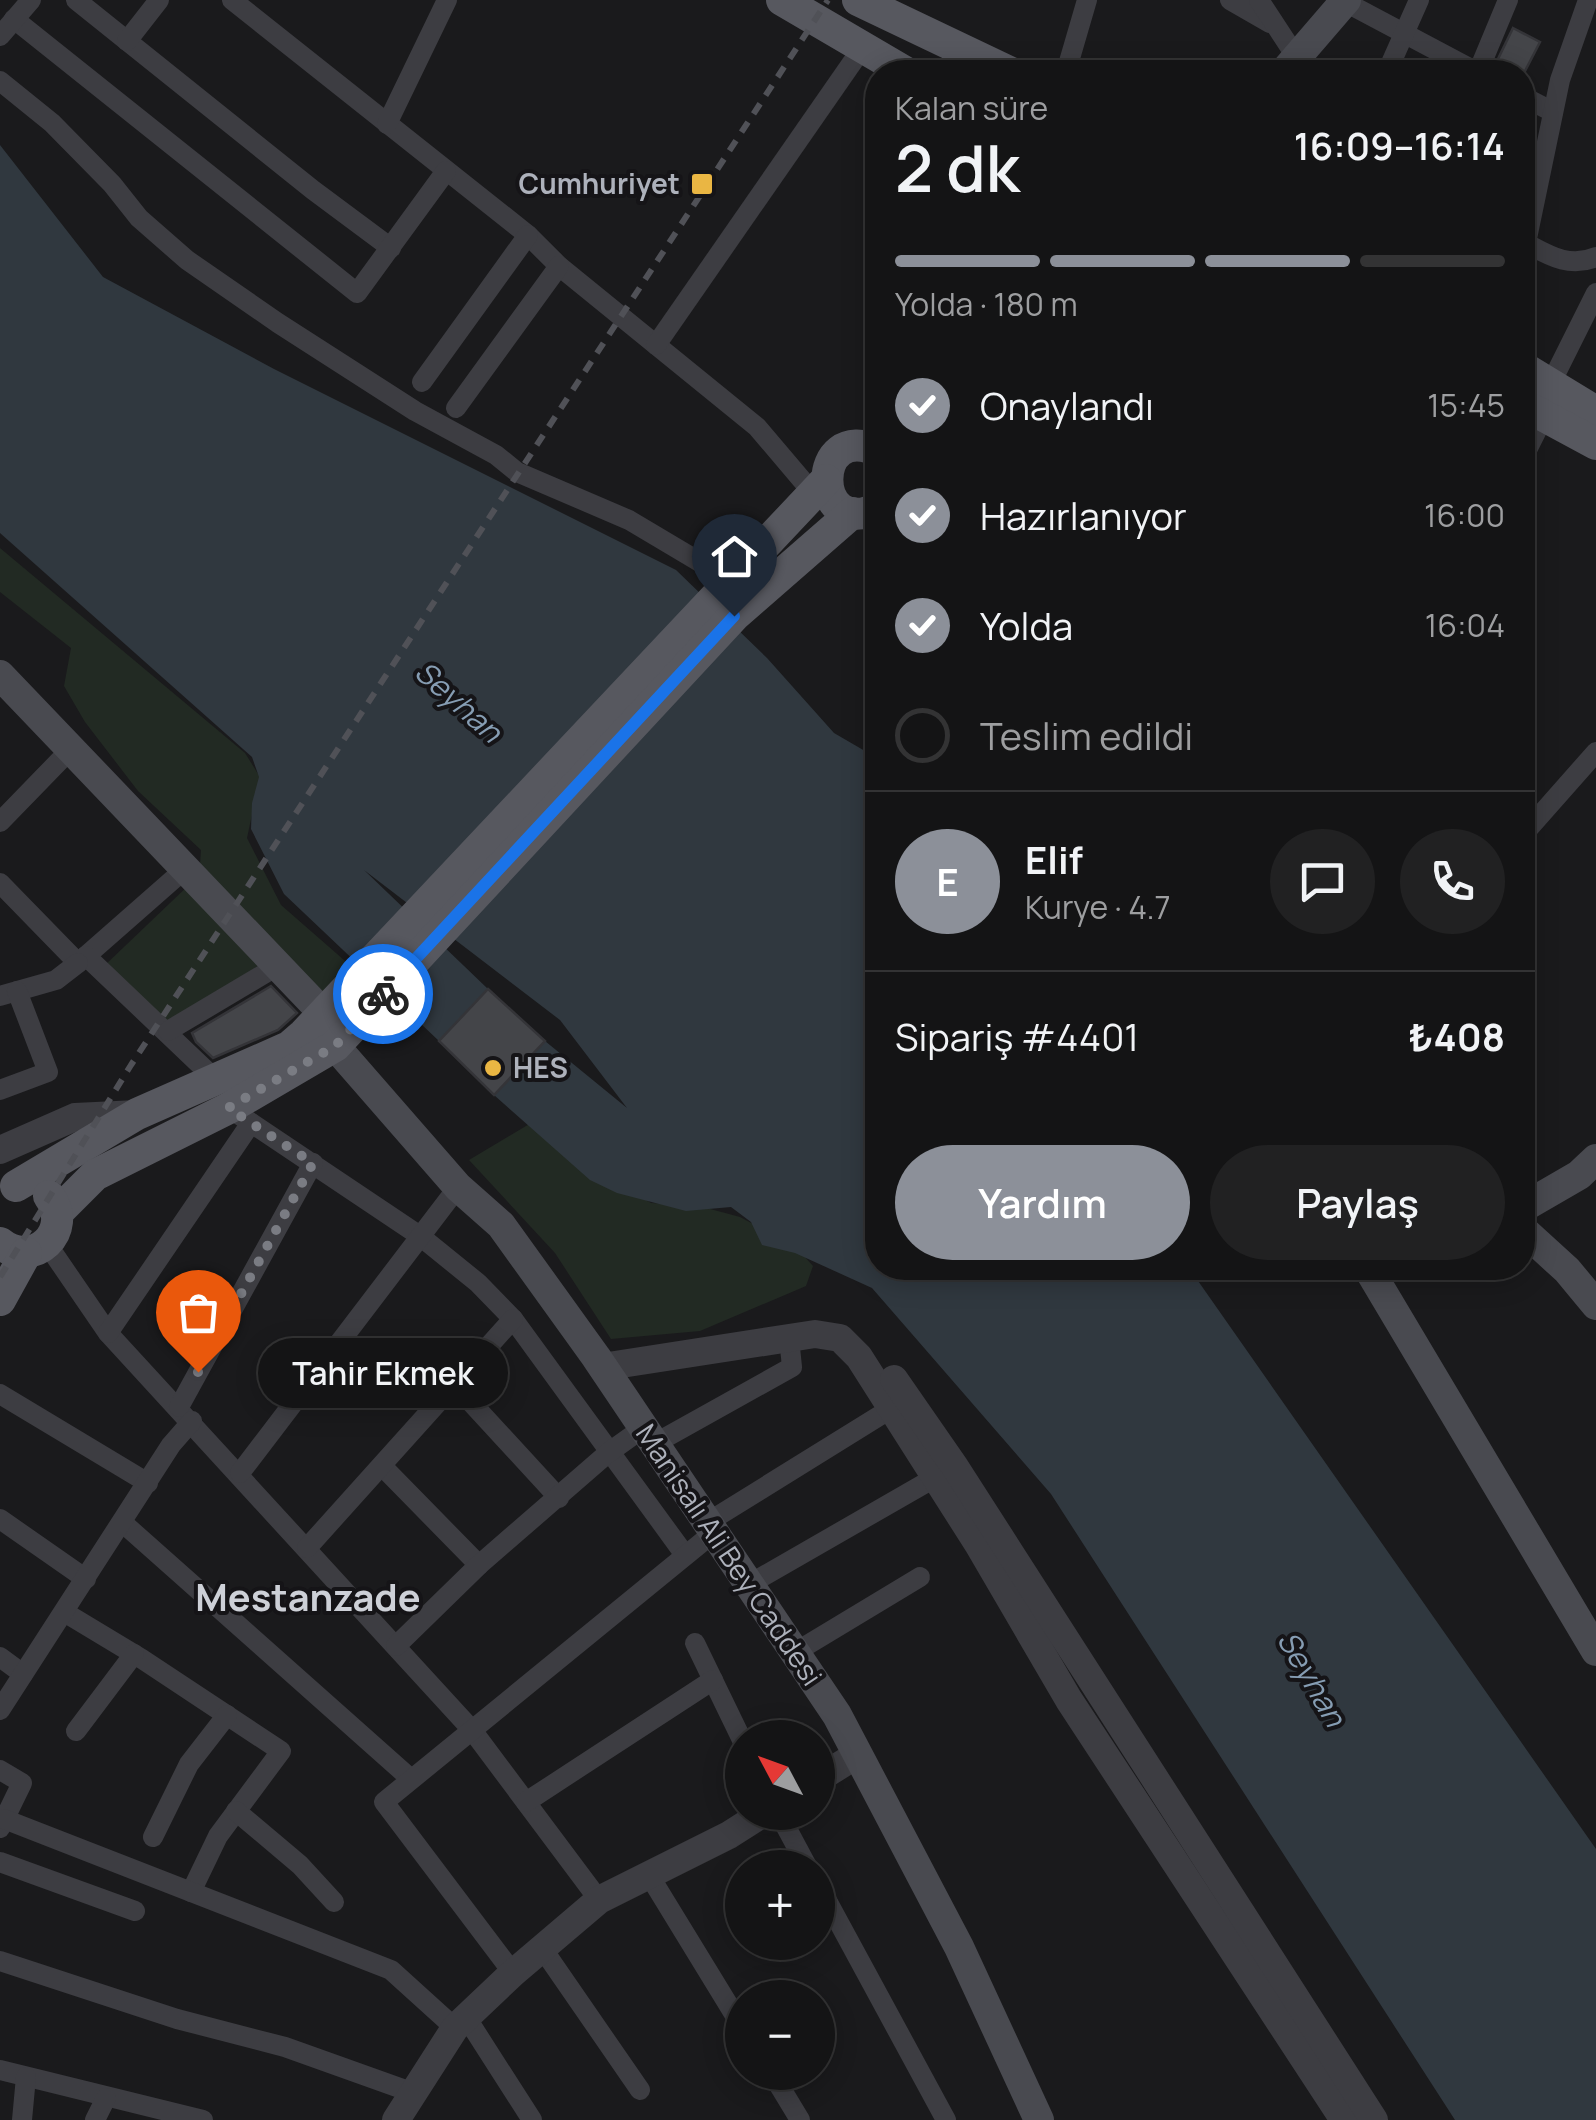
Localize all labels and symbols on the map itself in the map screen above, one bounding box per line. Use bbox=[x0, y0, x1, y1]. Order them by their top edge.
place label: Cumhuriyet bbox=[518, 164, 680, 202]
marker: Cumhuriyet bbox=[689, 171, 715, 197]
pin bbox=[692, 514, 777, 617]
water label: Seyhan bbox=[407, 651, 512, 752]
courier bbox=[333, 944, 433, 1044]
place label: HES bbox=[513, 1048, 568, 1086]
marker: HES bbox=[482, 1057, 504, 1079]
pin bbox=[156, 1270, 241, 1373]
callout: Tahir Ekmek bbox=[258, 1337, 508, 1407]
street label: Manisalı Ali Bey Caddesi bbox=[628, 1416, 832, 1693]
district label: Mestanzade bbox=[195, 1570, 421, 1622]
water label: Seyhan bbox=[1269, 1623, 1357, 1734]
north arrow bbox=[725, 1720, 835, 1830]

